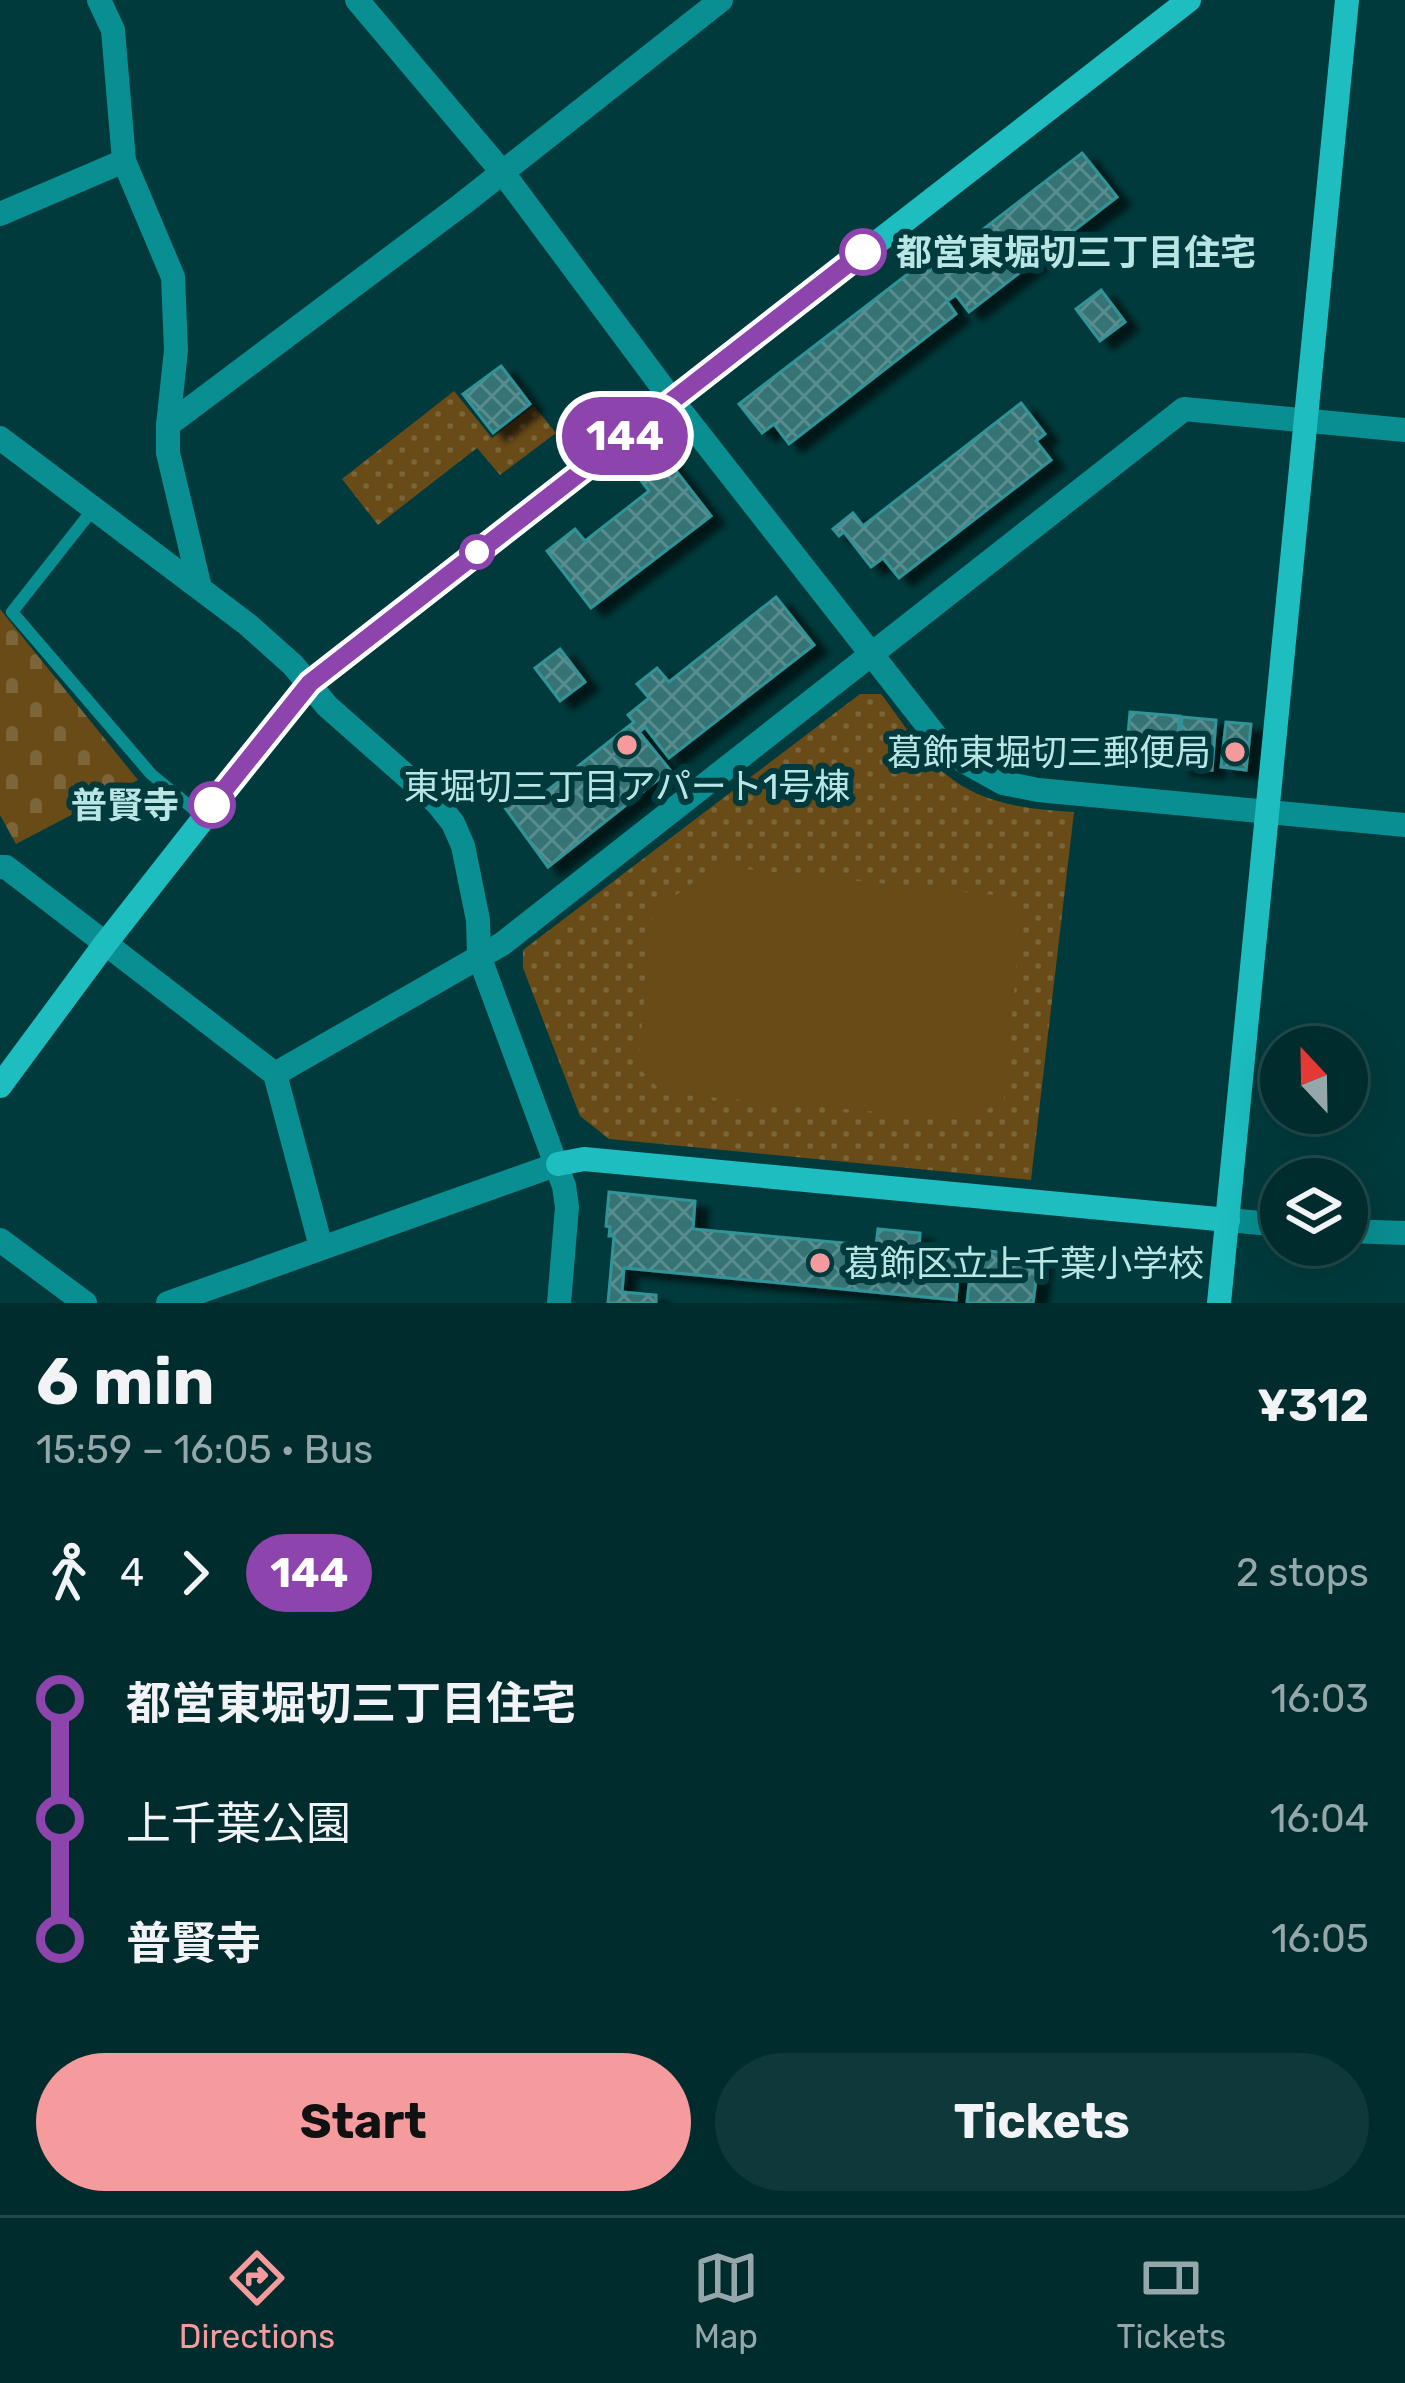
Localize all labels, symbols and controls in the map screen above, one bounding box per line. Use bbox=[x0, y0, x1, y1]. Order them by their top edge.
marker: 都営東堀切三丁目住宅 bbox=[841, 230, 885, 274]
place label: 都営東堀切三丁目住宅 bbox=[896, 231, 1256, 274]
line badge: 144 bbox=[556, 397, 694, 475]
text: 144 bbox=[586, 411, 664, 461]
unlabelled marker bbox=[461, 536, 493, 568]
place label: 葛飾東堀切三郵便局 bbox=[887, 731, 1211, 774]
marker: 東堀切三丁目アパート1号棟 bbox=[614, 732, 640, 758]
marker: 葛飾東堀切三郵便局 bbox=[1222, 739, 1248, 765]
place label: 東堀切三丁目アパート1号棟 bbox=[404, 765, 850, 808]
marker: 普賢寺 bbox=[190, 783, 234, 827]
place label: 普賢寺 bbox=[71, 784, 179, 827]
north arrow bbox=[1260, 1026, 1368, 1134]
map controls bbox=[1260, 1026, 1368, 1266]
button: layers bbox=[1260, 1158, 1368, 1266]
place label: 葛飾区立上千葉小学校 bbox=[844, 1242, 1204, 1285]
marker: 葛飾区立上千葉小学校 bbox=[807, 1250, 833, 1276]
text: 6 min bbox=[36, 1342, 215, 1421]
text: ¥312 bbox=[1257, 1379, 1369, 1432]
text: 15:59 – 16:05 · Bus bbox=[36, 1427, 373, 1473]
icon: walk bbox=[36, 1540, 102, 1606]
icon: forward bbox=[162, 1540, 228, 1606]
text: 144 bbox=[270, 1548, 348, 1598]
text: 4 bbox=[120, 1550, 144, 1596]
text: 2 stops bbox=[1236, 1550, 1369, 1596]
text: 16:03 bbox=[1271, 1676, 1369, 1722]
text: 都営東堀切三丁目住宅 bbox=[126, 1677, 576, 1730]
text: 16:04 bbox=[1270, 1796, 1369, 1842]
text: 上千葉公園 bbox=[126, 1797, 351, 1850]
text: 16:05 bbox=[1271, 1916, 1369, 1962]
text: 普賢寺 bbox=[126, 1917, 261, 1970]
button: Start bbox=[36, 2053, 691, 2191]
button: Tickets bbox=[715, 2053, 1369, 2191]
tab: Directions bbox=[179, 2245, 335, 2356]
tab: Map bbox=[693, 2245, 759, 2356]
tab: Tickets bbox=[1117, 2245, 1226, 2356]

